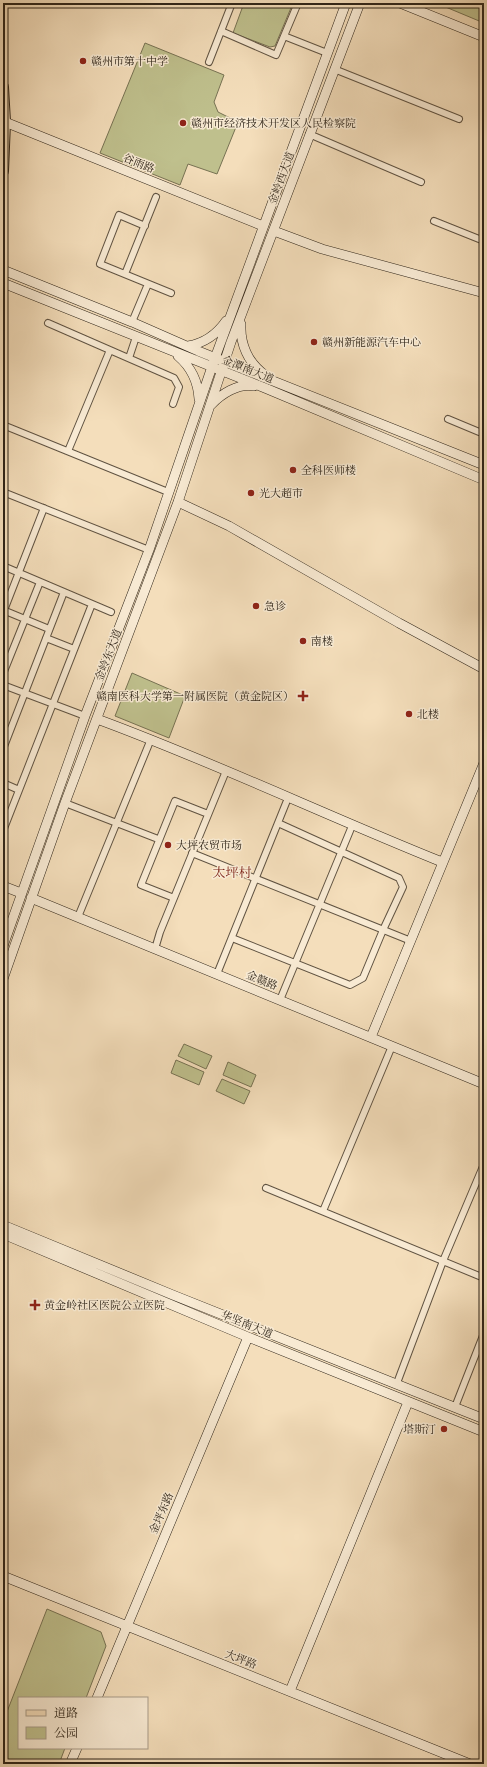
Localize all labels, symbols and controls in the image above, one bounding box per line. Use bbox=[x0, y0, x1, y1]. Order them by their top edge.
place label: 赣州市第十中学 bbox=[91, 55, 168, 68]
marker: 赣州市第十中学 bbox=[78, 56, 88, 66]
place label: 赣州市经济技术开发区人民检察院 bbox=[191, 117, 356, 130]
marker: 赣州市经济技术开发区人民检察院 bbox=[178, 118, 188, 128]
street label: 金岭西大道 bbox=[266, 150, 297, 206]
street label: 谷雨路 bbox=[121, 151, 157, 176]
place label: 赣州新能源汽车中心 bbox=[322, 336, 421, 349]
marker: 赣州新能源汽车中心 bbox=[309, 337, 319, 347]
street label: 金潭南大道 bbox=[220, 353, 276, 386]
place label: 全科医师楼 bbox=[301, 464, 356, 477]
marker: 全科医师楼 bbox=[288, 465, 298, 475]
place label: 光大超市 bbox=[259, 487, 303, 500]
marker: 光大超市 bbox=[246, 488, 256, 498]
place label: 急诊 bbox=[264, 600, 286, 613]
marker: 急诊 bbox=[251, 601, 261, 611]
street label: 金岭东大道 bbox=[93, 627, 124, 683]
place label: 南楼 bbox=[311, 635, 333, 648]
marker: 南楼 bbox=[298, 636, 308, 646]
place label: 赣南医科大学第一附属医院（黄金院区） bbox=[96, 690, 294, 703]
marker: 赣南医科大学第一附属医院（黄金院区） bbox=[297, 690, 309, 702]
place label: 北楼 bbox=[417, 708, 439, 721]
marker: 北楼 bbox=[404, 709, 414, 719]
place label: 大坪农贸市场 bbox=[176, 839, 242, 852]
marker: 大坪农贸市场 bbox=[163, 840, 173, 850]
district label: 太坪村 bbox=[212, 865, 252, 881]
street label: 金赣路 bbox=[244, 968, 280, 993]
marker: 黄金岭社区医院公立医院 bbox=[29, 1299, 41, 1311]
place label: 黄金岭社区医院公立医院 bbox=[44, 1299, 165, 1312]
street label: 华坚南大道 bbox=[219, 1308, 275, 1341]
place label: 塔斯汀 bbox=[403, 1423, 436, 1436]
marker: 塔斯汀 bbox=[439, 1424, 449, 1434]
street label: 金坪东路 bbox=[147, 1490, 176, 1536]
street label: 大坪路 bbox=[223, 1647, 259, 1671]
legend bbox=[18, 1697, 148, 1749]
text: 道路 bbox=[54, 1706, 78, 1720]
text: 公园 bbox=[54, 1726, 78, 1740]

